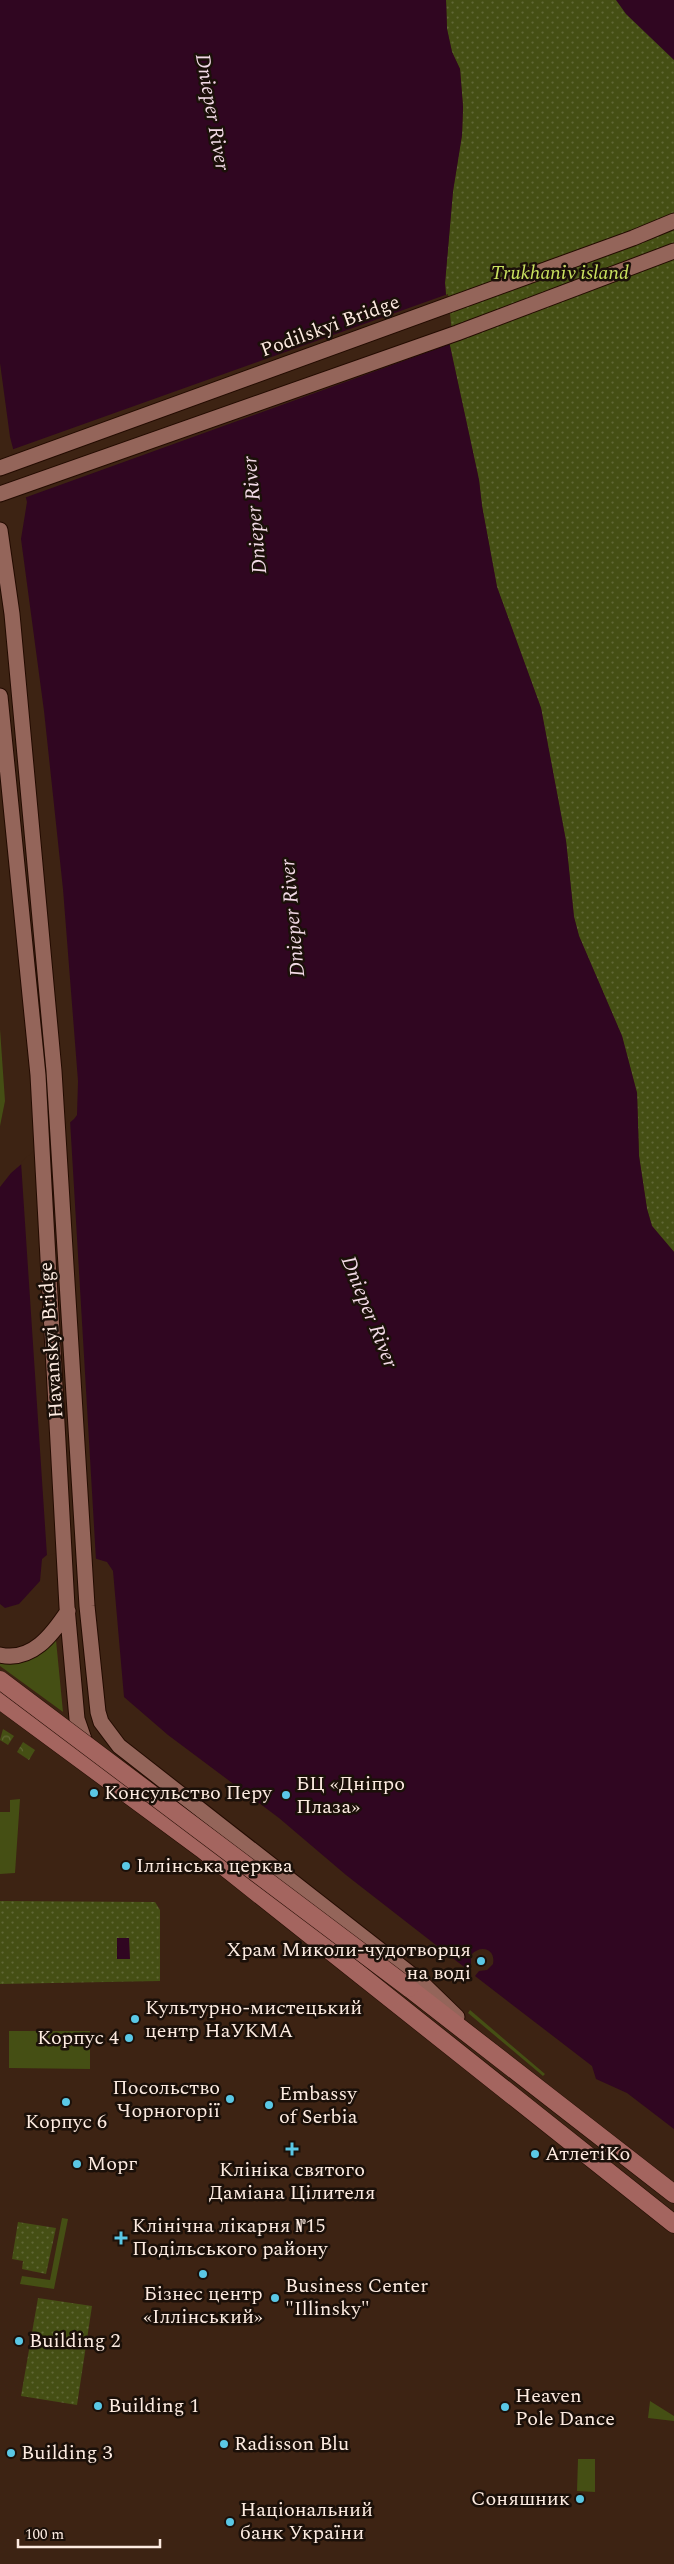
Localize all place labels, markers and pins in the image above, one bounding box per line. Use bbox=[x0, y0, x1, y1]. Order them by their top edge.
place label: БЦ «Дніпро Плаза» bbox=[296, 1769, 405, 1822]
place label: Консульство Перу bbox=[104, 1778, 273, 1808]
marker: Консульство Перу bbox=[88, 1787, 100, 1799]
marker: БЦ «Дніпро Плаза» bbox=[280, 1789, 292, 1801]
place label: Іллінська церква bbox=[136, 1851, 293, 1881]
marker: Іллінська церква bbox=[120, 1860, 132, 1872]
place label: Храм Миколи-чудотворця на воді bbox=[227, 1935, 471, 1988]
marker: Храм Миколи-чудотворця на воді bbox=[475, 1955, 487, 1967]
place label: Культурно-мистецький центр НаУКМА bbox=[145, 1993, 362, 2046]
marker: Культурно-мистецький центр НаУКМА bbox=[129, 2013, 141, 2025]
place label: Корпус 4 bbox=[37, 2023, 119, 2053]
marker: Корпус 4 bbox=[123, 2032, 135, 2044]
place label: Посольство Чорногорії bbox=[112, 2073, 220, 2126]
place label: Embassy of Serbia bbox=[279, 2079, 358, 2132]
marker: Посольство Чорногорії bbox=[224, 2093, 236, 2105]
marker: Корпус 6 bbox=[60, 2096, 72, 2108]
marker: Embassy of Serbia bbox=[263, 2099, 275, 2111]
place label: Корпус 6 bbox=[25, 2107, 107, 2137]
place label: АтлетіКо bbox=[545, 2139, 630, 2169]
marker: Клініка святого Даміана Цілителя bbox=[285, 2142, 299, 2156]
marker: АтлетіКо bbox=[529, 2148, 541, 2160]
place label: Морг bbox=[87, 2149, 137, 2179]
place label: Клініка святого Даміана Цілителя bbox=[209, 2155, 375, 2208]
marker: Морг bbox=[71, 2158, 83, 2170]
place label: Клінічна лікарня №15 Подільського району bbox=[132, 2211, 329, 2264]
marker: Клінічна лікарня №15 Подільського району bbox=[114, 2231, 128, 2245]
marker: Бізнес центр «Іллінський» bbox=[197, 2268, 209, 2280]
place label: Business Center "Illinsky" bbox=[285, 2271, 428, 2324]
place label: Бізнес центр «Іллінський» bbox=[143, 2279, 263, 2332]
marker: Business Center "Illinsky" bbox=[269, 2292, 281, 2304]
place label: Building 2 bbox=[29, 2326, 120, 2356]
marker: Building 2 bbox=[13, 2335, 25, 2347]
place label: Heaven Pole Dance bbox=[515, 2381, 615, 2434]
place label: Building 1 bbox=[108, 2391, 199, 2421]
marker: Building 1 bbox=[92, 2400, 104, 2412]
marker: Heaven Pole Dance bbox=[499, 2401, 511, 2413]
place label: Radisson Blu bbox=[234, 2429, 349, 2459]
place label: Building 3 bbox=[21, 2438, 112, 2468]
marker: Radisson Blu bbox=[218, 2438, 230, 2450]
marker: Building 3 bbox=[5, 2447, 17, 2459]
place label: Соняшник bbox=[471, 2484, 570, 2514]
marker: Соняшник bbox=[574, 2493, 586, 2505]
place label: Національний банк України bbox=[240, 2495, 373, 2548]
marker: Національний банк України bbox=[224, 2516, 236, 2528]

